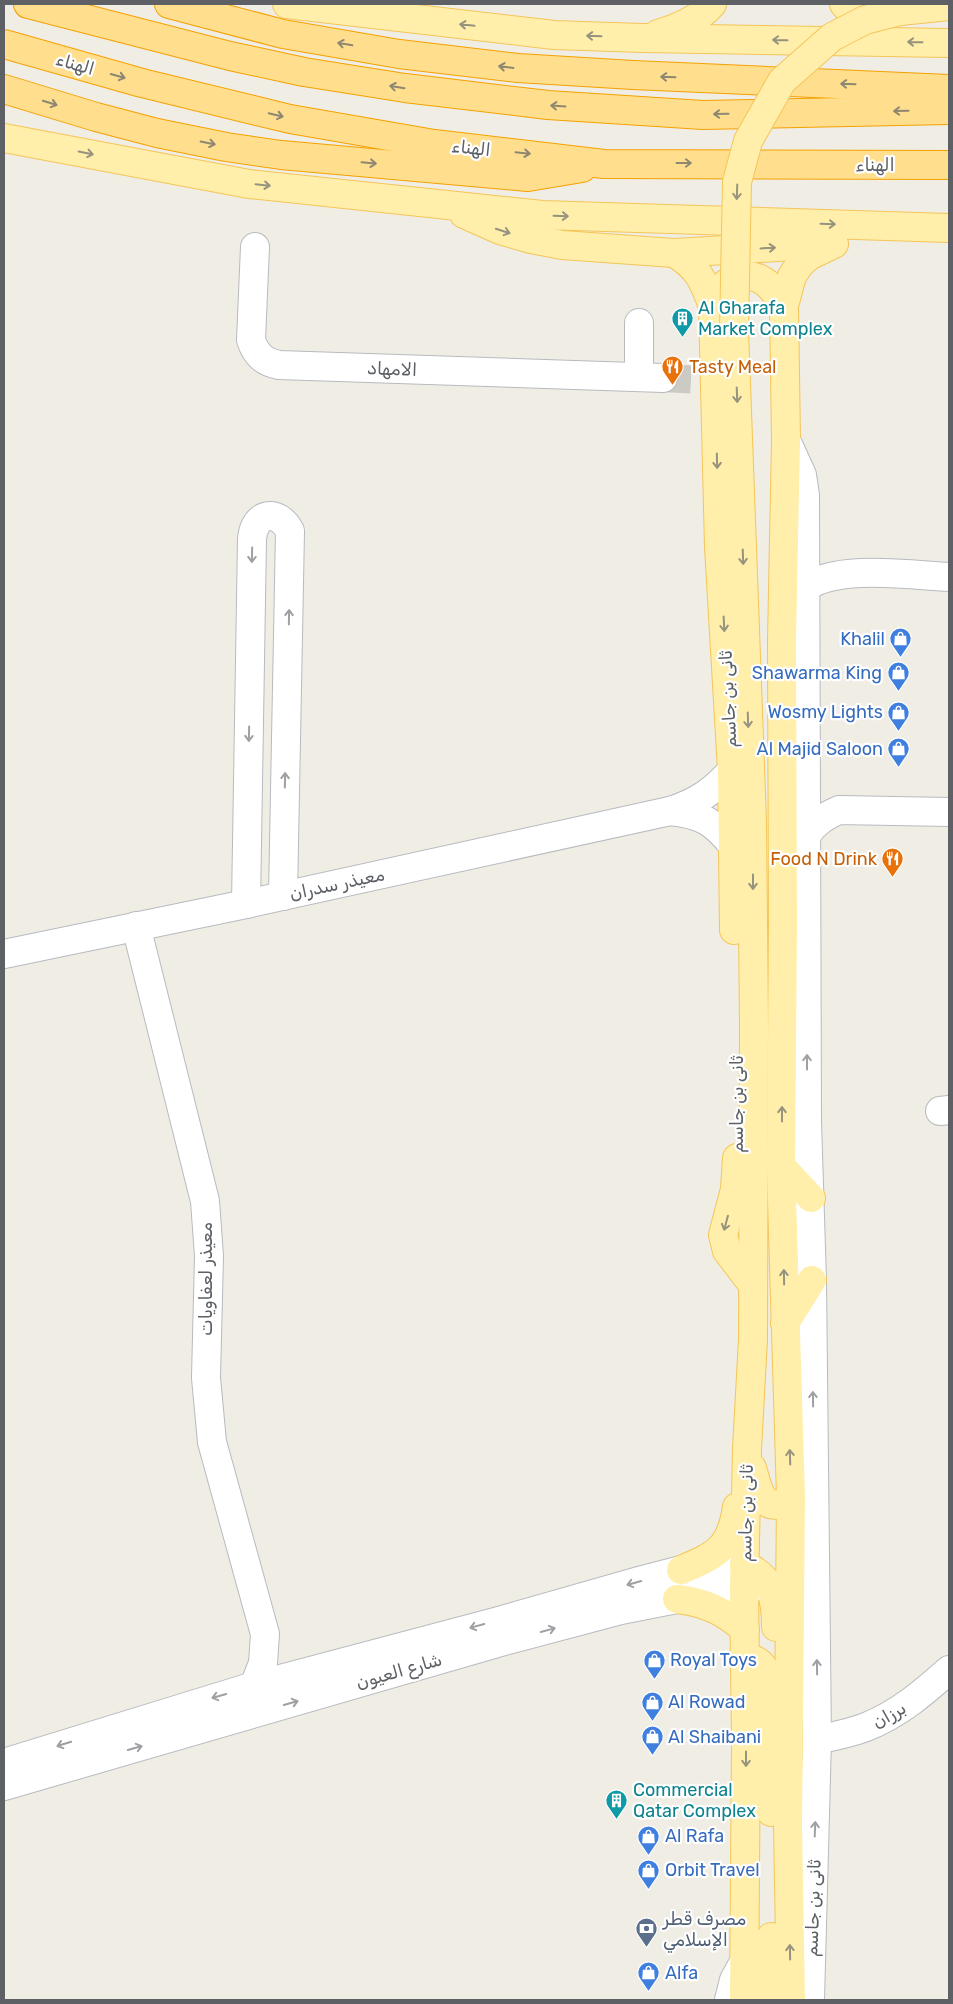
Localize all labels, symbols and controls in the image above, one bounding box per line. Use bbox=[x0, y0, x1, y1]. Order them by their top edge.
one-way arrow bbox=[459, 20, 475, 30]
one-way arrow bbox=[586, 31, 602, 40]
one-way arrow bbox=[772, 35, 788, 45]
one-way arrow bbox=[907, 37, 924, 47]
one-way arrow bbox=[338, 39, 354, 49]
street label: الهناء bbox=[53, 48, 97, 80]
one-way arrow bbox=[498, 62, 514, 72]
one-way arrow bbox=[110, 72, 126, 82]
one-way arrow bbox=[661, 72, 677, 81]
one-way arrow bbox=[840, 79, 856, 88]
one-way arrow bbox=[389, 81, 405, 91]
one-way arrow bbox=[42, 99, 58, 109]
one-way arrow bbox=[551, 101, 567, 110]
one-way arrow bbox=[893, 106, 909, 115]
one-way arrow bbox=[713, 109, 729, 119]
one-way arrow bbox=[267, 111, 283, 120]
street label: الهناء bbox=[450, 135, 492, 161]
one-way arrow bbox=[199, 139, 215, 148]
one-way arrow bbox=[514, 148, 530, 158]
one-way arrow bbox=[78, 149, 94, 159]
street label: الهناء bbox=[855, 154, 895, 176]
one-way arrow bbox=[676, 158, 692, 168]
one-way arrow bbox=[361, 159, 377, 168]
one-way arrow bbox=[255, 180, 271, 190]
one-way arrow bbox=[732, 184, 742, 200]
one-way arrow bbox=[553, 211, 569, 220]
one-way arrow bbox=[820, 219, 836, 229]
one-way arrow bbox=[495, 226, 511, 236]
one-way arrow bbox=[760, 243, 776, 252]
place label: Al Gharafa Market Complex bbox=[698, 297, 833, 340]
building icon: Al Gharafa Market Complex bbox=[670, 306, 694, 337]
restaurant icon: Tasty Meal bbox=[661, 355, 685, 386]
place label: Tasty Meal bbox=[689, 356, 776, 378]
street label: الامهاد bbox=[366, 357, 418, 381]
one-way arrow bbox=[732, 387, 741, 403]
one-way arrow bbox=[713, 453, 722, 469]
one-way arrow bbox=[247, 546, 257, 562]
one-way arrow bbox=[738, 549, 747, 565]
one-way arrow bbox=[284, 610, 293, 626]
one-way arrow bbox=[719, 615, 728, 631]
shop icon: Khalil bbox=[889, 627, 913, 658]
place label: Khalil bbox=[840, 628, 885, 650]
street label: ثانى بن جاسم bbox=[714, 649, 743, 748]
shop icon: Shawarma King bbox=[886, 661, 910, 692]
place label: Shawarma King bbox=[752, 662, 882, 684]
shop icon: Wosmy Lights bbox=[887, 700, 911, 731]
place label: Wosmy Lights bbox=[768, 701, 883, 723]
one-way arrow bbox=[744, 712, 753, 728]
one-way arrow bbox=[244, 726, 254, 742]
shop icon: Al Majid Saloon bbox=[887, 737, 911, 768]
place label: Al Majid Saloon bbox=[757, 738, 883, 760]
one-way arrow bbox=[280, 772, 290, 788]
restaurant icon: Food N Drink bbox=[881, 847, 905, 878]
place label: Food N Drink bbox=[770, 848, 878, 870]
street label: معيذر سدران bbox=[287, 863, 387, 905]
one-way arrow bbox=[748, 874, 758, 890]
one-way arrow bbox=[802, 1054, 812, 1070]
street label: ثانى بن جاسم bbox=[726, 1055, 749, 1153]
one-way arrow bbox=[777, 1106, 787, 1122]
one-way arrow bbox=[721, 1215, 730, 1231]
street label: معيذر لعفاويات bbox=[195, 1222, 217, 1336]
one-way arrow bbox=[779, 1269, 789, 1285]
one-way arrow bbox=[809, 1391, 818, 1407]
one-way arrow bbox=[785, 1449, 794, 1465]
street label: ثانى بن جاسم bbox=[734, 1464, 759, 1562]
one-way arrow bbox=[626, 1578, 642, 1588]
one-way arrow bbox=[470, 1622, 486, 1632]
one-way arrow bbox=[540, 1624, 556, 1634]
street label: شارع العيون bbox=[353, 1648, 445, 1695]
shop icon: Royal Toys bbox=[642, 1648, 666, 1679]
place label: Royal Toys bbox=[670, 1649, 757, 1671]
one-way arrow bbox=[812, 1659, 822, 1675]
shop icon: Al Rowad bbox=[640, 1690, 664, 1721]
place label: Al Rowad bbox=[668, 1691, 745, 1713]
one-way arrow bbox=[211, 1692, 227, 1701]
one-way arrow bbox=[282, 1697, 298, 1707]
street label: برزان bbox=[868, 1697, 910, 1733]
shop icon: Al Shaibani bbox=[640, 1725, 664, 1756]
place label: Al Shaibani bbox=[668, 1726, 761, 1748]
one-way arrow bbox=[56, 1740, 72, 1749]
one-way arrow bbox=[126, 1742, 142, 1752]
one-way arrow bbox=[741, 1750, 751, 1767]
place label: Commercial Qatar Complex bbox=[633, 1779, 756, 1822]
building icon: Commercial Qatar Complex bbox=[605, 1788, 629, 1819]
one-way arrow bbox=[810, 1821, 820, 1838]
shop icon: Al Rafa bbox=[637, 1824, 661, 1855]
place label: Al Rafa bbox=[665, 1825, 724, 1847]
shop icon: Orbit Travel bbox=[637, 1858, 661, 1889]
place label: Orbit Travel bbox=[665, 1859, 760, 1881]
street label: ثانى بن جاسم bbox=[800, 1859, 827, 1957]
place label: مصرف قطر الإسلامي bbox=[662, 1908, 746, 1953]
bank icon: مصرف قطر الإسلامي bbox=[635, 1917, 659, 1948]
one-way arrow bbox=[785, 1944, 795, 1960]
shop icon: Alfa bbox=[637, 1961, 661, 1992]
place label: Alfa bbox=[665, 1962, 698, 1984]

